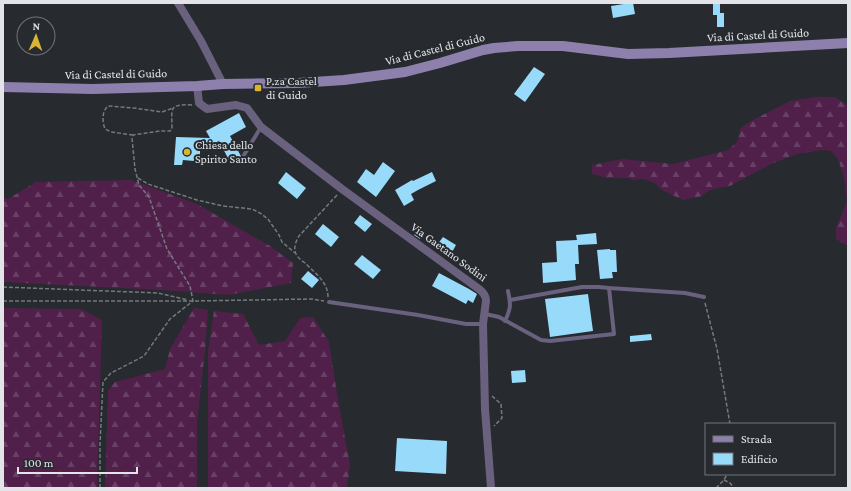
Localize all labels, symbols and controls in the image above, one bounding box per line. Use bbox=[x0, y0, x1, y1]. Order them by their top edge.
north arrow bbox=[16, 16, 56, 56]
text: N bbox=[32, 20, 41, 32]
street label: Via di Castel di Guido bbox=[707, 25, 809, 45]
street label: Via di Castel di Guido bbox=[384, 30, 486, 68]
street label: Via di Castel di Guido bbox=[65, 66, 167, 82]
place label: P.za Castel di Guido bbox=[266, 74, 317, 102]
marker: P.za Castel di Guido bbox=[253, 83, 263, 93]
place label: Chiesa dello Spirito Santo bbox=[195, 138, 257, 166]
marker: Chiesa dello Spirito Santo bbox=[182, 147, 192, 157]
street label: Via Gaetano Sodini bbox=[408, 220, 490, 284]
legend bbox=[705, 423, 835, 475]
text: Strada bbox=[741, 432, 772, 446]
scale bar bbox=[18, 449, 137, 475]
text: Edificio bbox=[741, 452, 778, 466]
text: 100 m bbox=[24, 456, 54, 470]

